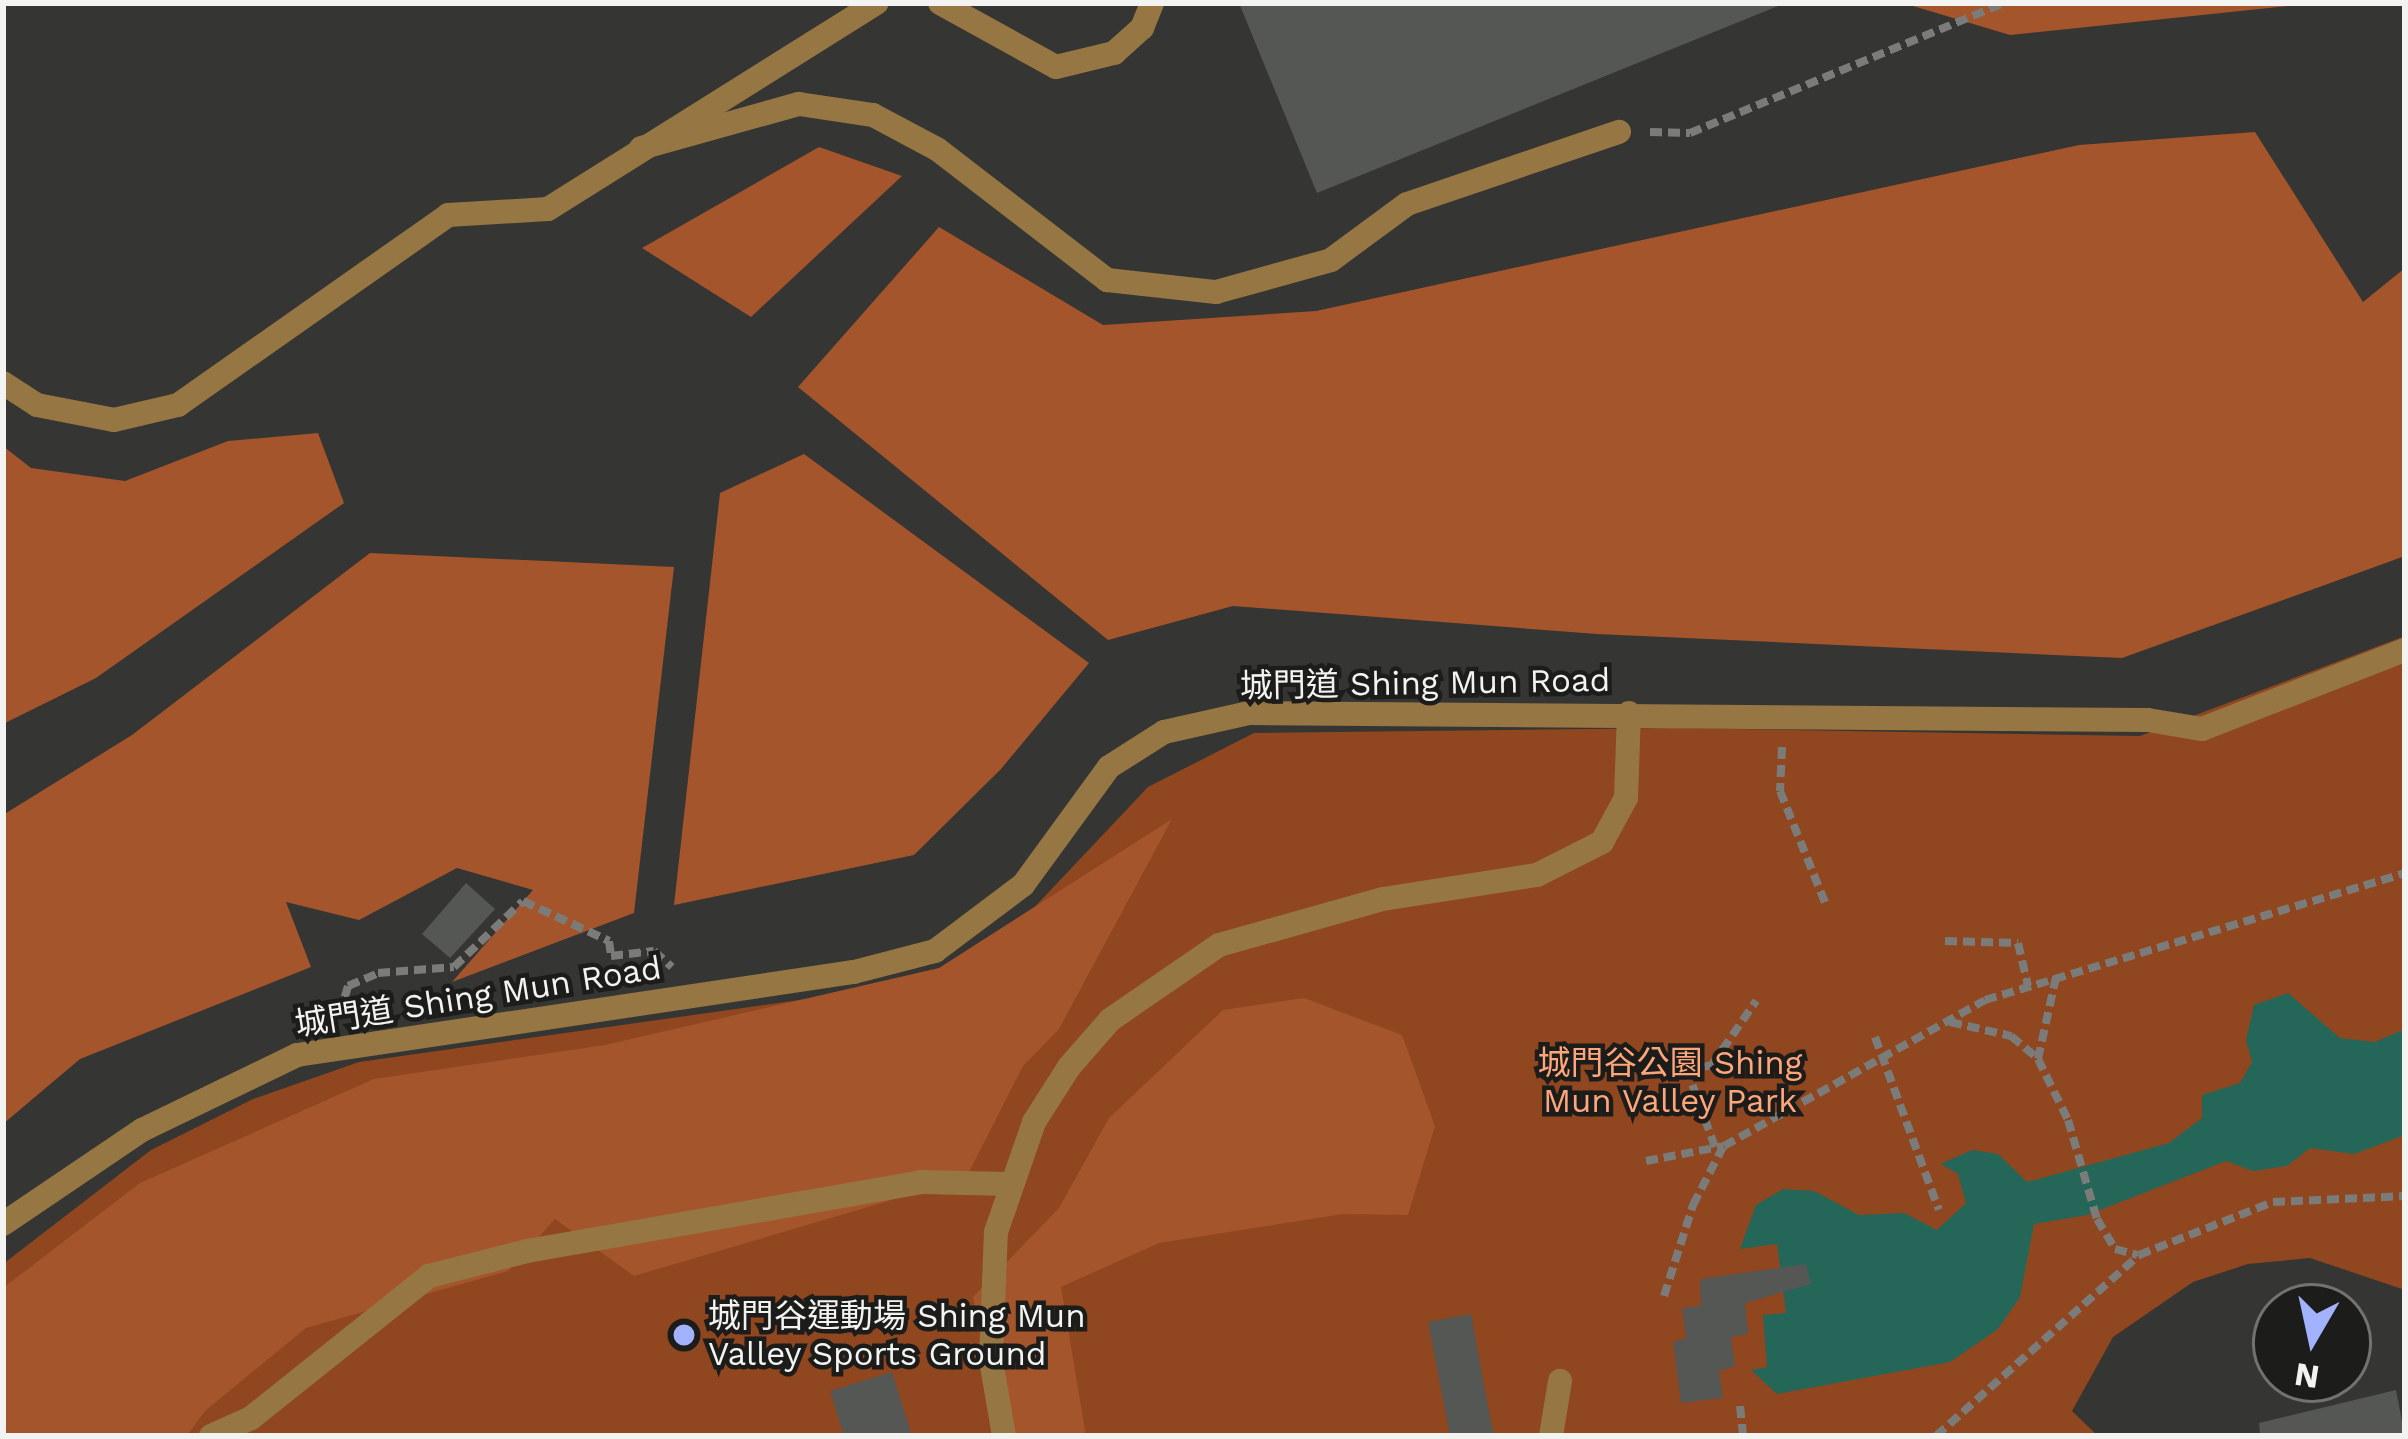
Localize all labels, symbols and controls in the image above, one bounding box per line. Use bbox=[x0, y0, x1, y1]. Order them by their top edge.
street label: 城門道 Shing Mun Road bbox=[1240, 660, 1610, 706]
street label: 城門道 Shing Mun Road bbox=[292, 947, 664, 1045]
park label: 城門谷公園 Shing Mun Valley Park bbox=[1538, 1043, 1802, 1121]
north arrow bbox=[2252, 1283, 2372, 1403]
place label: 城門谷運動場 Shing Mun Valley Sports Ground bbox=[708, 1296, 1086, 1374]
marker: 城門谷運動場 Shing Mun Valley Sports Ground bbox=[671, 1322, 697, 1348]
text: N bbox=[2292, 1355, 2322, 1397]

